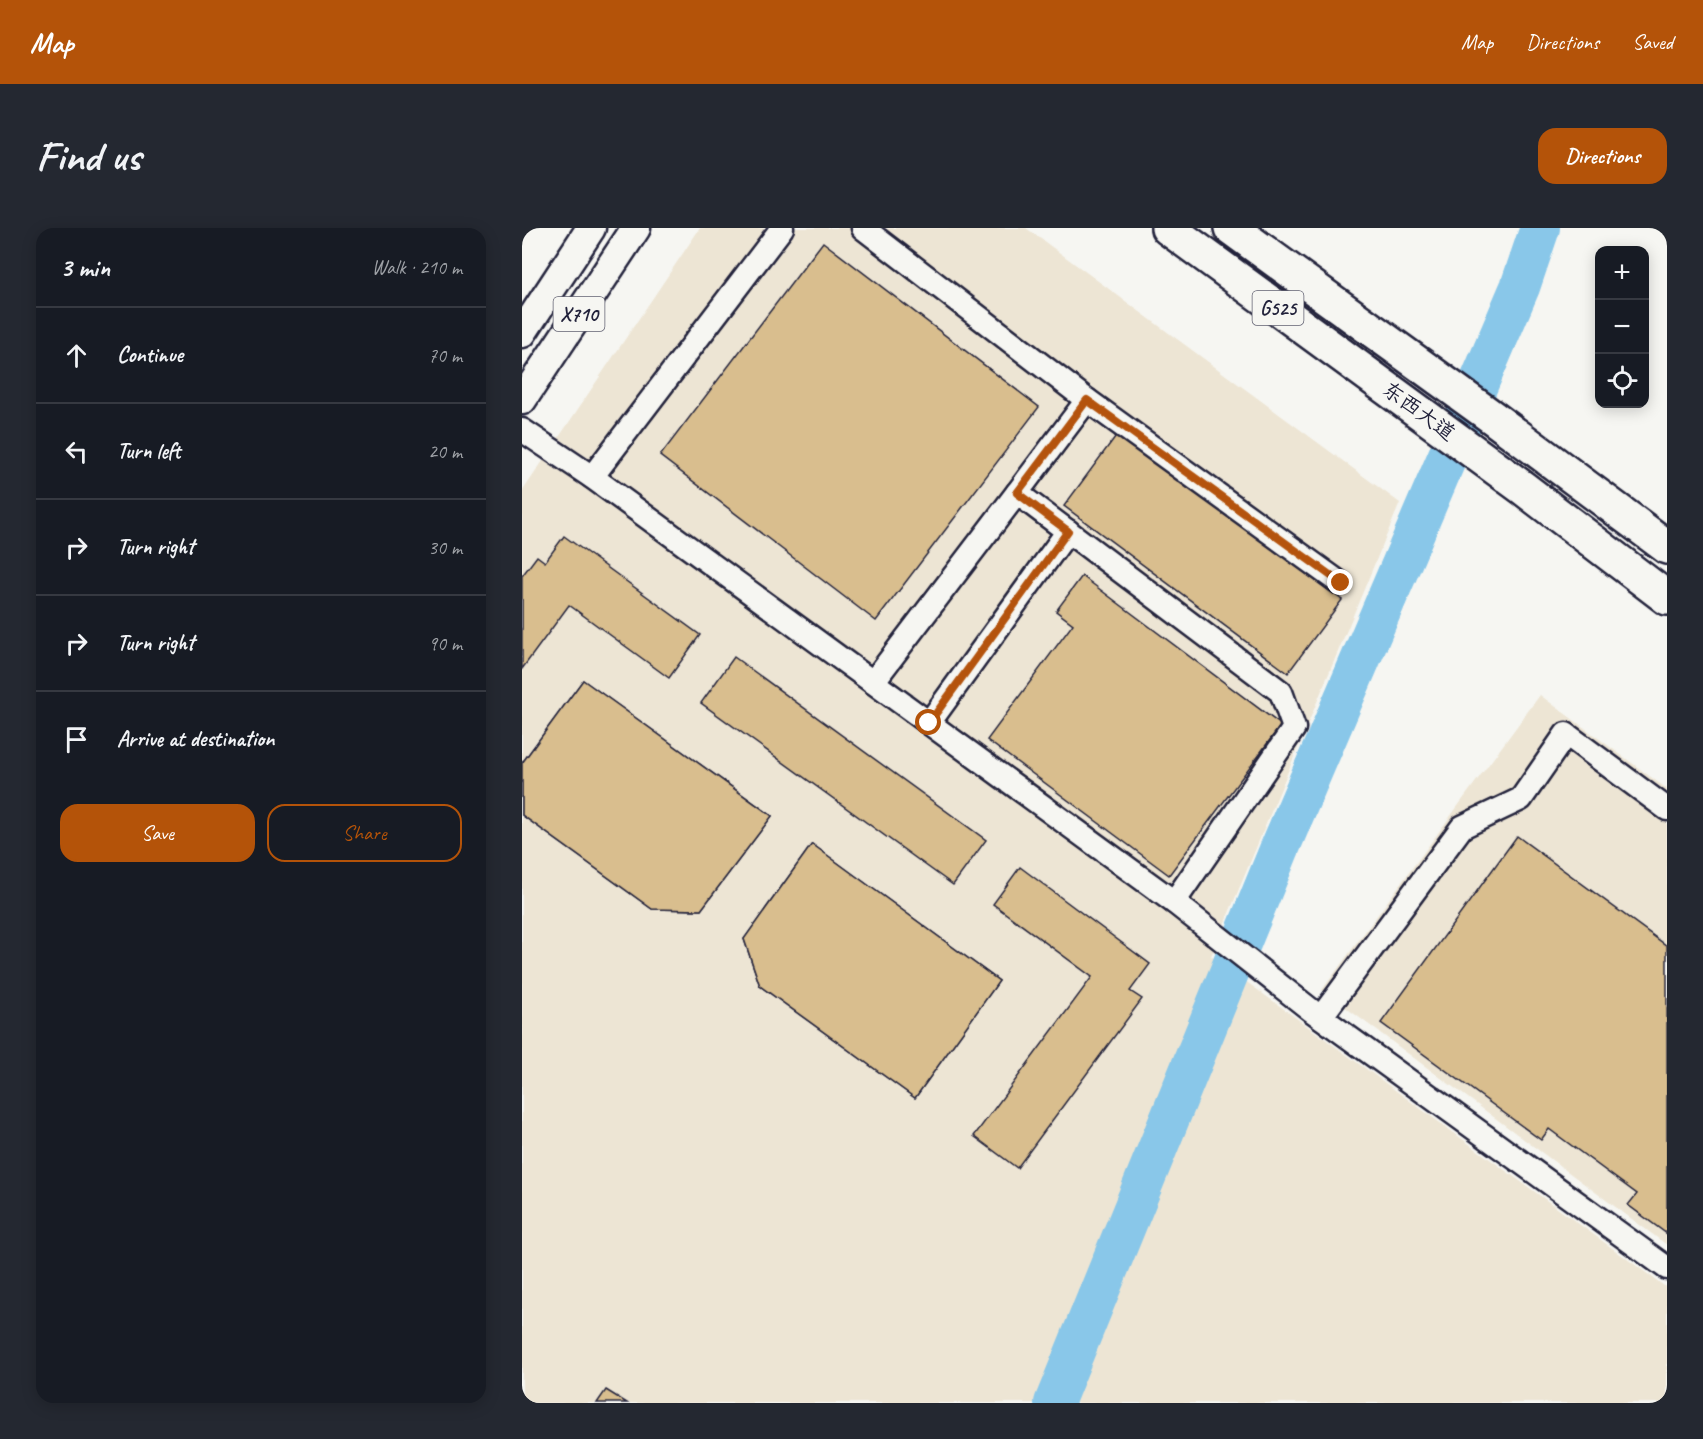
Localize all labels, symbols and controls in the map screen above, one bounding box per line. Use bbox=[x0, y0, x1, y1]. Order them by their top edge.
text: Map bbox=[30, 25, 73, 60]
text: Map bbox=[1461, 29, 1493, 55]
text: Directions bbox=[1526, 29, 1599, 55]
text: Saved bbox=[1632, 29, 1673, 55]
button: Directions bbox=[1538, 128, 1667, 184]
text: Find us bbox=[36, 130, 141, 183]
map controls bbox=[1595, 246, 1649, 408]
button: + bbox=[1595, 246, 1649, 300]
text: 3 min bbox=[60, 251, 110, 284]
text: Walk · 210 m bbox=[372, 255, 462, 280]
road number: G525 bbox=[1252, 291, 1304, 325]
road number: X710 bbox=[554, 297, 604, 331]
button: − bbox=[1595, 300, 1649, 354]
icon: ahead bbox=[60, 339, 93, 372]
text: Continue bbox=[117, 341, 183, 369]
text: 70 m bbox=[428, 343, 462, 368]
button: locate bbox=[1595, 354, 1649, 408]
street label: 东西大道 bbox=[1377, 376, 1461, 446]
icon: left bbox=[60, 435, 93, 468]
text: Turn left bbox=[117, 437, 181, 465]
text: 20 m bbox=[428, 439, 462, 464]
icon: right bbox=[60, 531, 93, 564]
text: Turn right bbox=[117, 533, 194, 561]
text: 30 m bbox=[428, 535, 462, 560]
route end bbox=[1327, 569, 1353, 595]
icon: right bbox=[60, 627, 93, 660]
text: Turn right bbox=[117, 629, 194, 657]
text: 90 m bbox=[428, 631, 462, 656]
route start bbox=[915, 709, 941, 735]
icon: arrive bbox=[60, 723, 93, 756]
text: Arrive at destination bbox=[117, 725, 274, 753]
button: Save bbox=[60, 804, 255, 862]
button: Share bbox=[267, 804, 462, 862]

